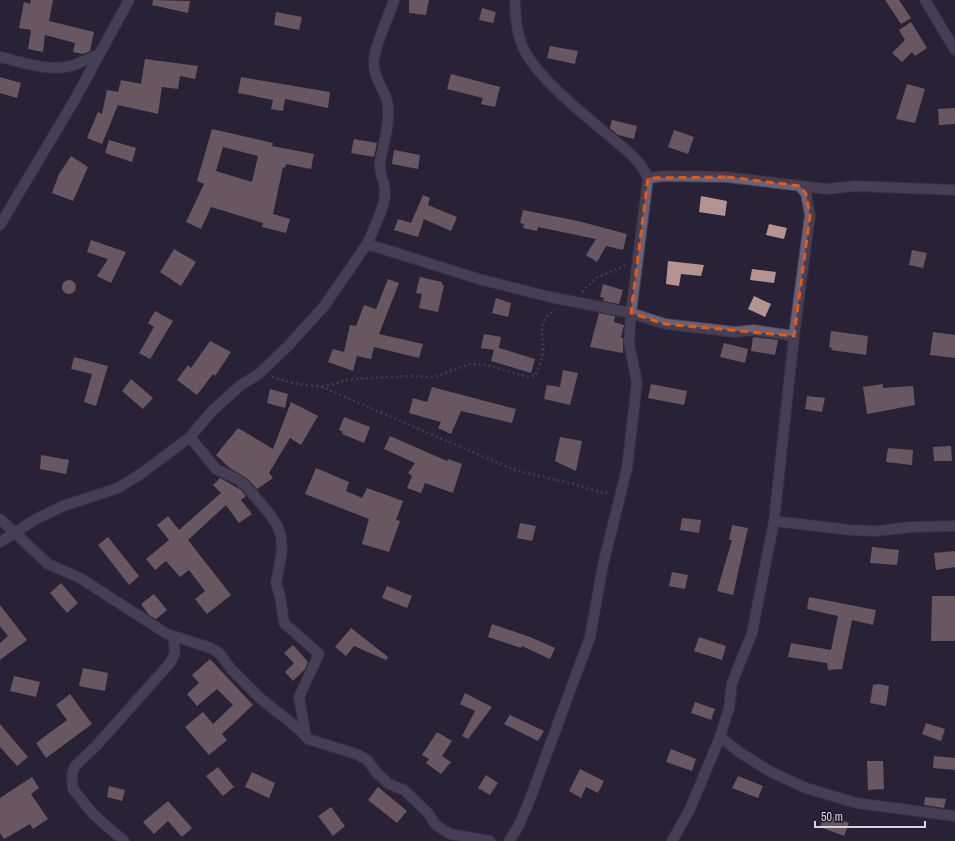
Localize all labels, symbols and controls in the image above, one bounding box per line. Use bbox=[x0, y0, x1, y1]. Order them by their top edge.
scale bar bbox=[815, 803, 925, 829]
text: 50 m bbox=[821, 809, 843, 825]

